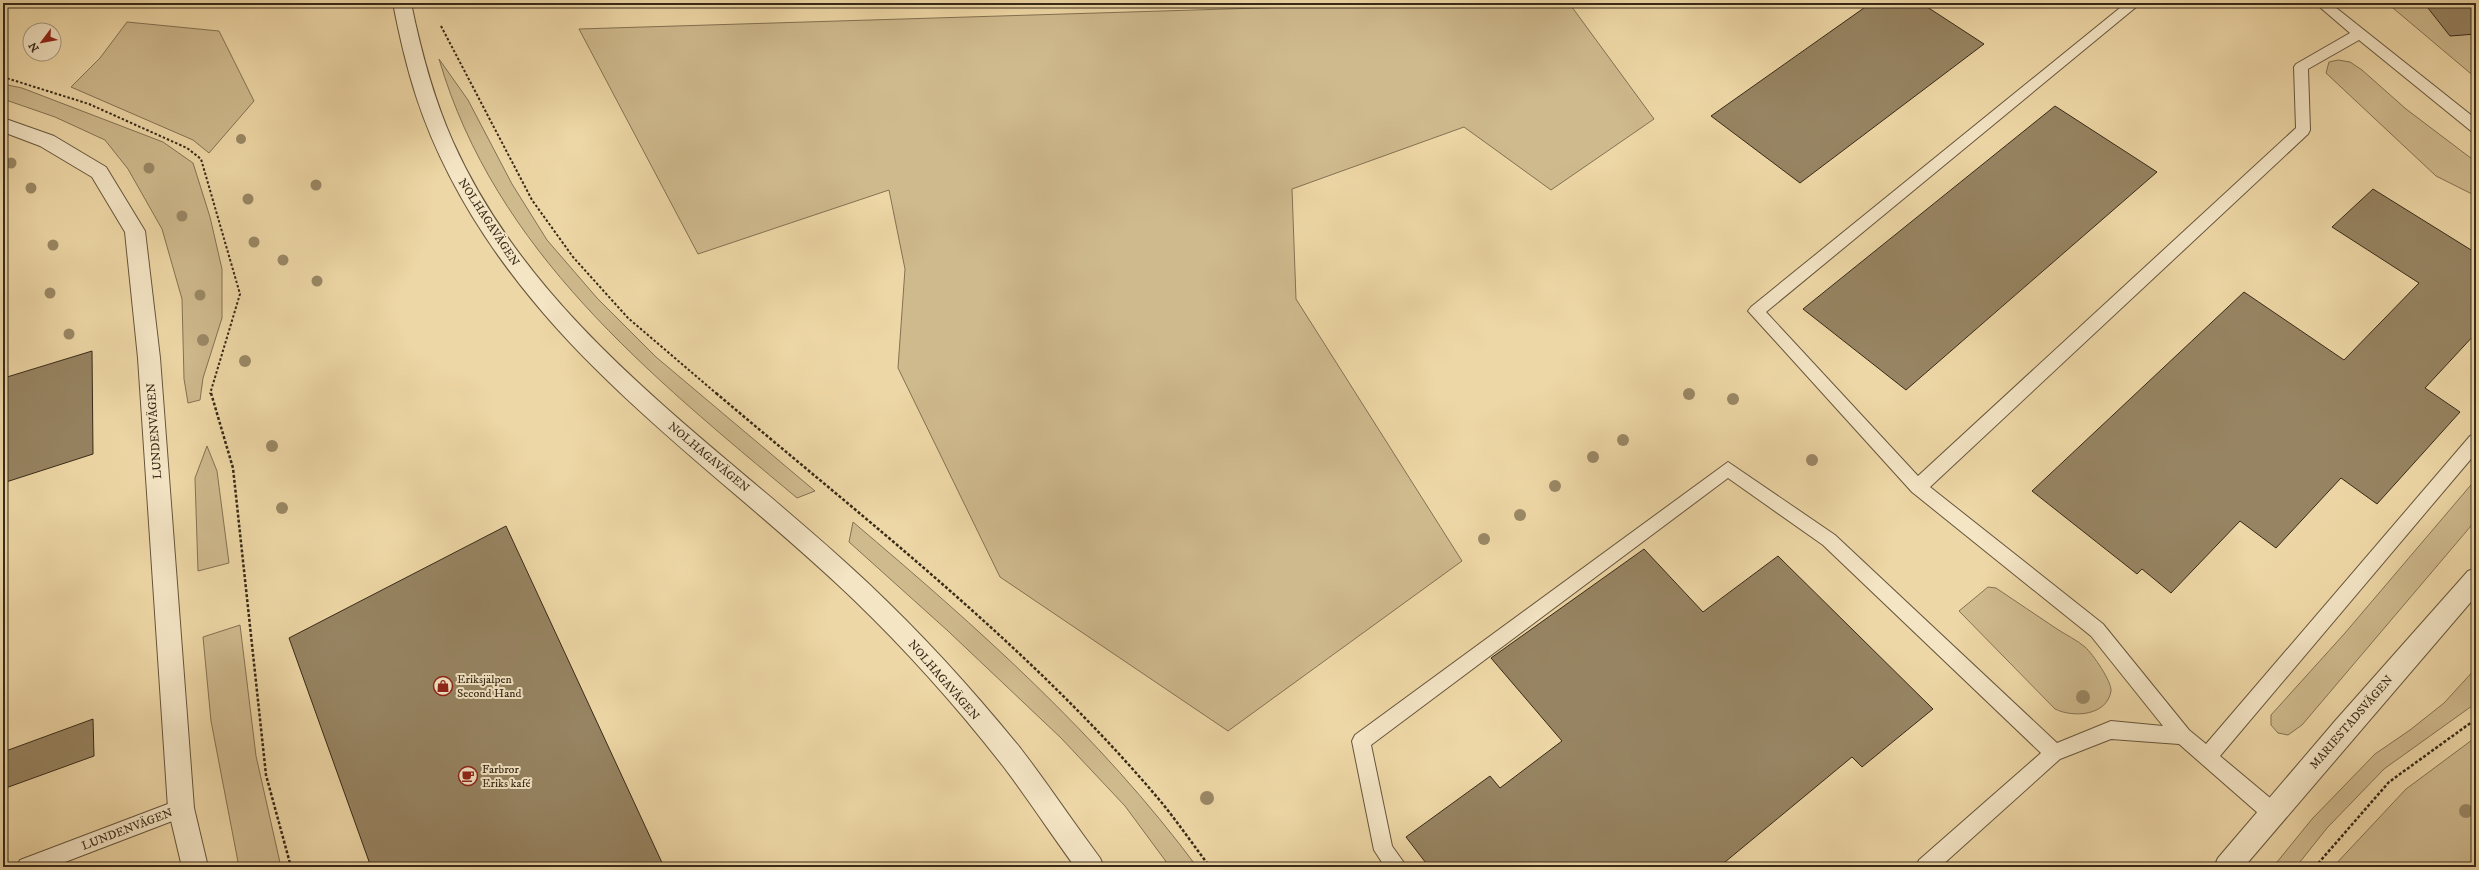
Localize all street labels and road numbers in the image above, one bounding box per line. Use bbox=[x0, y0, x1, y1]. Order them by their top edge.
street label: NOLHAGAVÄGEN bbox=[455, 176, 523, 269]
street label: LUNDENVÄGEN bbox=[144, 382, 165, 479]
street label: NOLHAGAVÄGEN bbox=[665, 419, 752, 496]
street label: NOLHAGAVÄGEN bbox=[905, 637, 983, 724]
street label: MARIESTADSVÄGEN bbox=[2307, 672, 2396, 772]
street label: LUNDENVÄGEN bbox=[80, 805, 175, 854]

